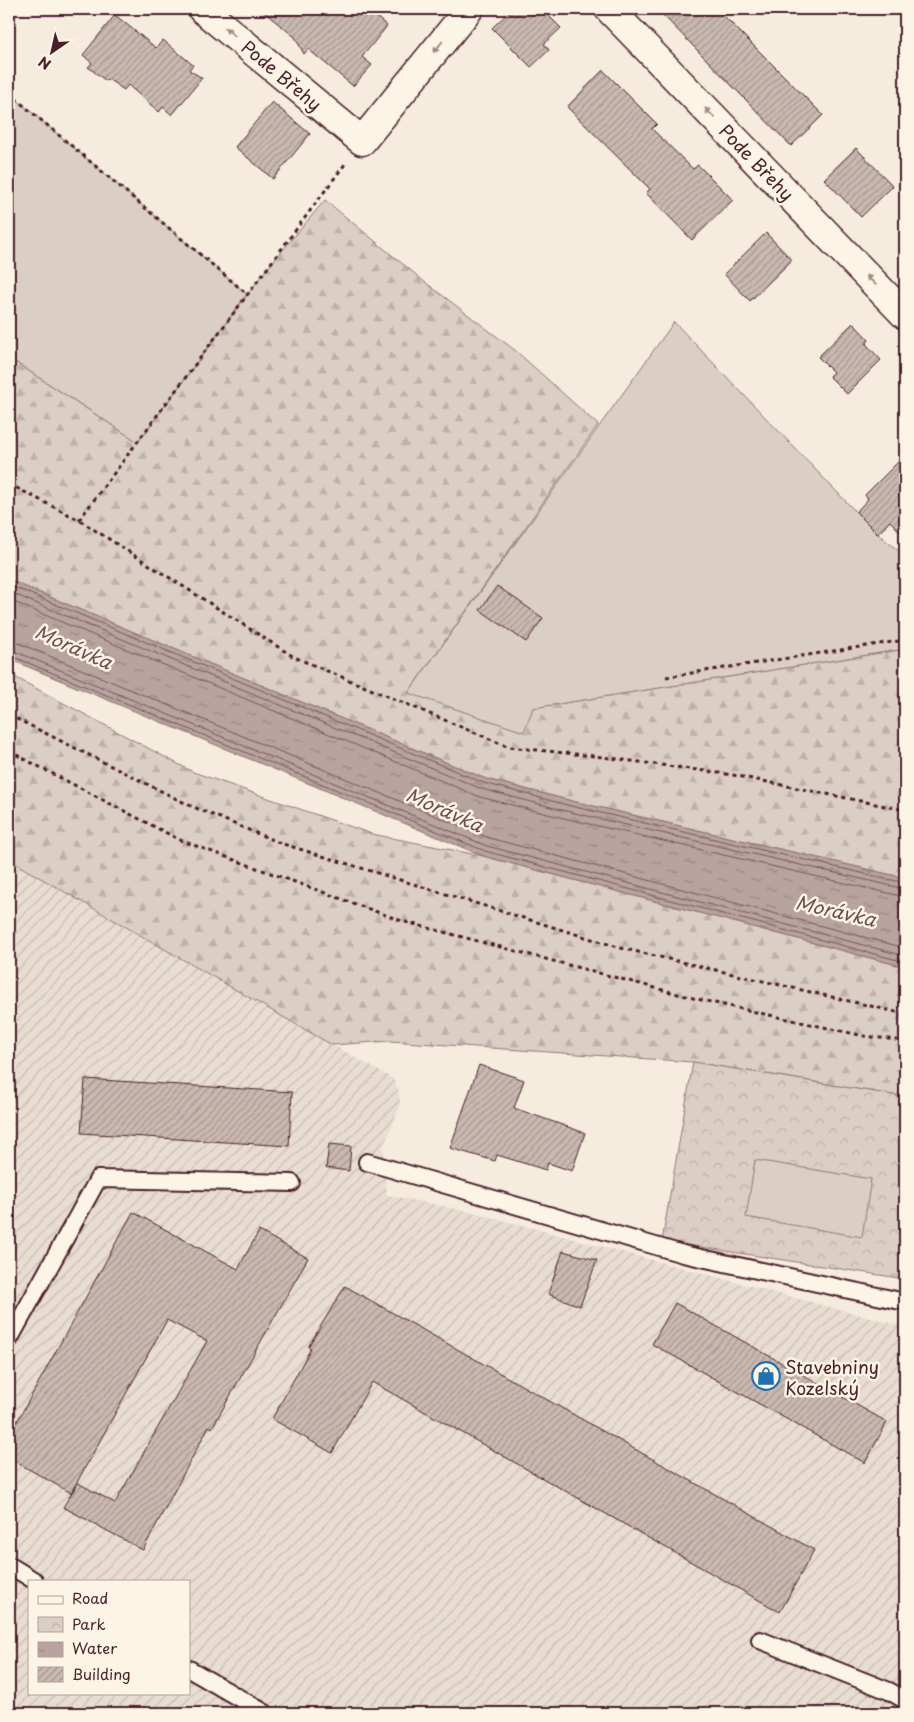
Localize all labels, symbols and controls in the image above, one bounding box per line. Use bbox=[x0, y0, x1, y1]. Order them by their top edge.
one-way arrow bbox=[223, 26, 236, 37]
north arrow bbox=[28, 28, 78, 78]
street label: Pode Břehy bbox=[236, 33, 328, 117]
one-way arrow bbox=[433, 40, 444, 53]
text: N bbox=[34, 51, 55, 75]
one-way arrow bbox=[704, 107, 716, 119]
street label: Pode Břehy bbox=[713, 118, 801, 206]
one-way arrow bbox=[865, 274, 877, 286]
water label: Morávka bbox=[31, 617, 118, 676]
water label: Morávka bbox=[402, 780, 489, 839]
water label: Morávka bbox=[793, 887, 880, 933]
place label: Stavebniny Kozelský bbox=[785, 1353, 879, 1401]
shop icon: Stavebniny Kozelský bbox=[751, 1361, 781, 1391]
legend bbox=[28, 1580, 190, 1694]
text: Road bbox=[72, 1586, 108, 1609]
text: Park bbox=[72, 1612, 106, 1635]
text: Water bbox=[72, 1636, 117, 1659]
text: Building bbox=[72, 1662, 131, 1685]

